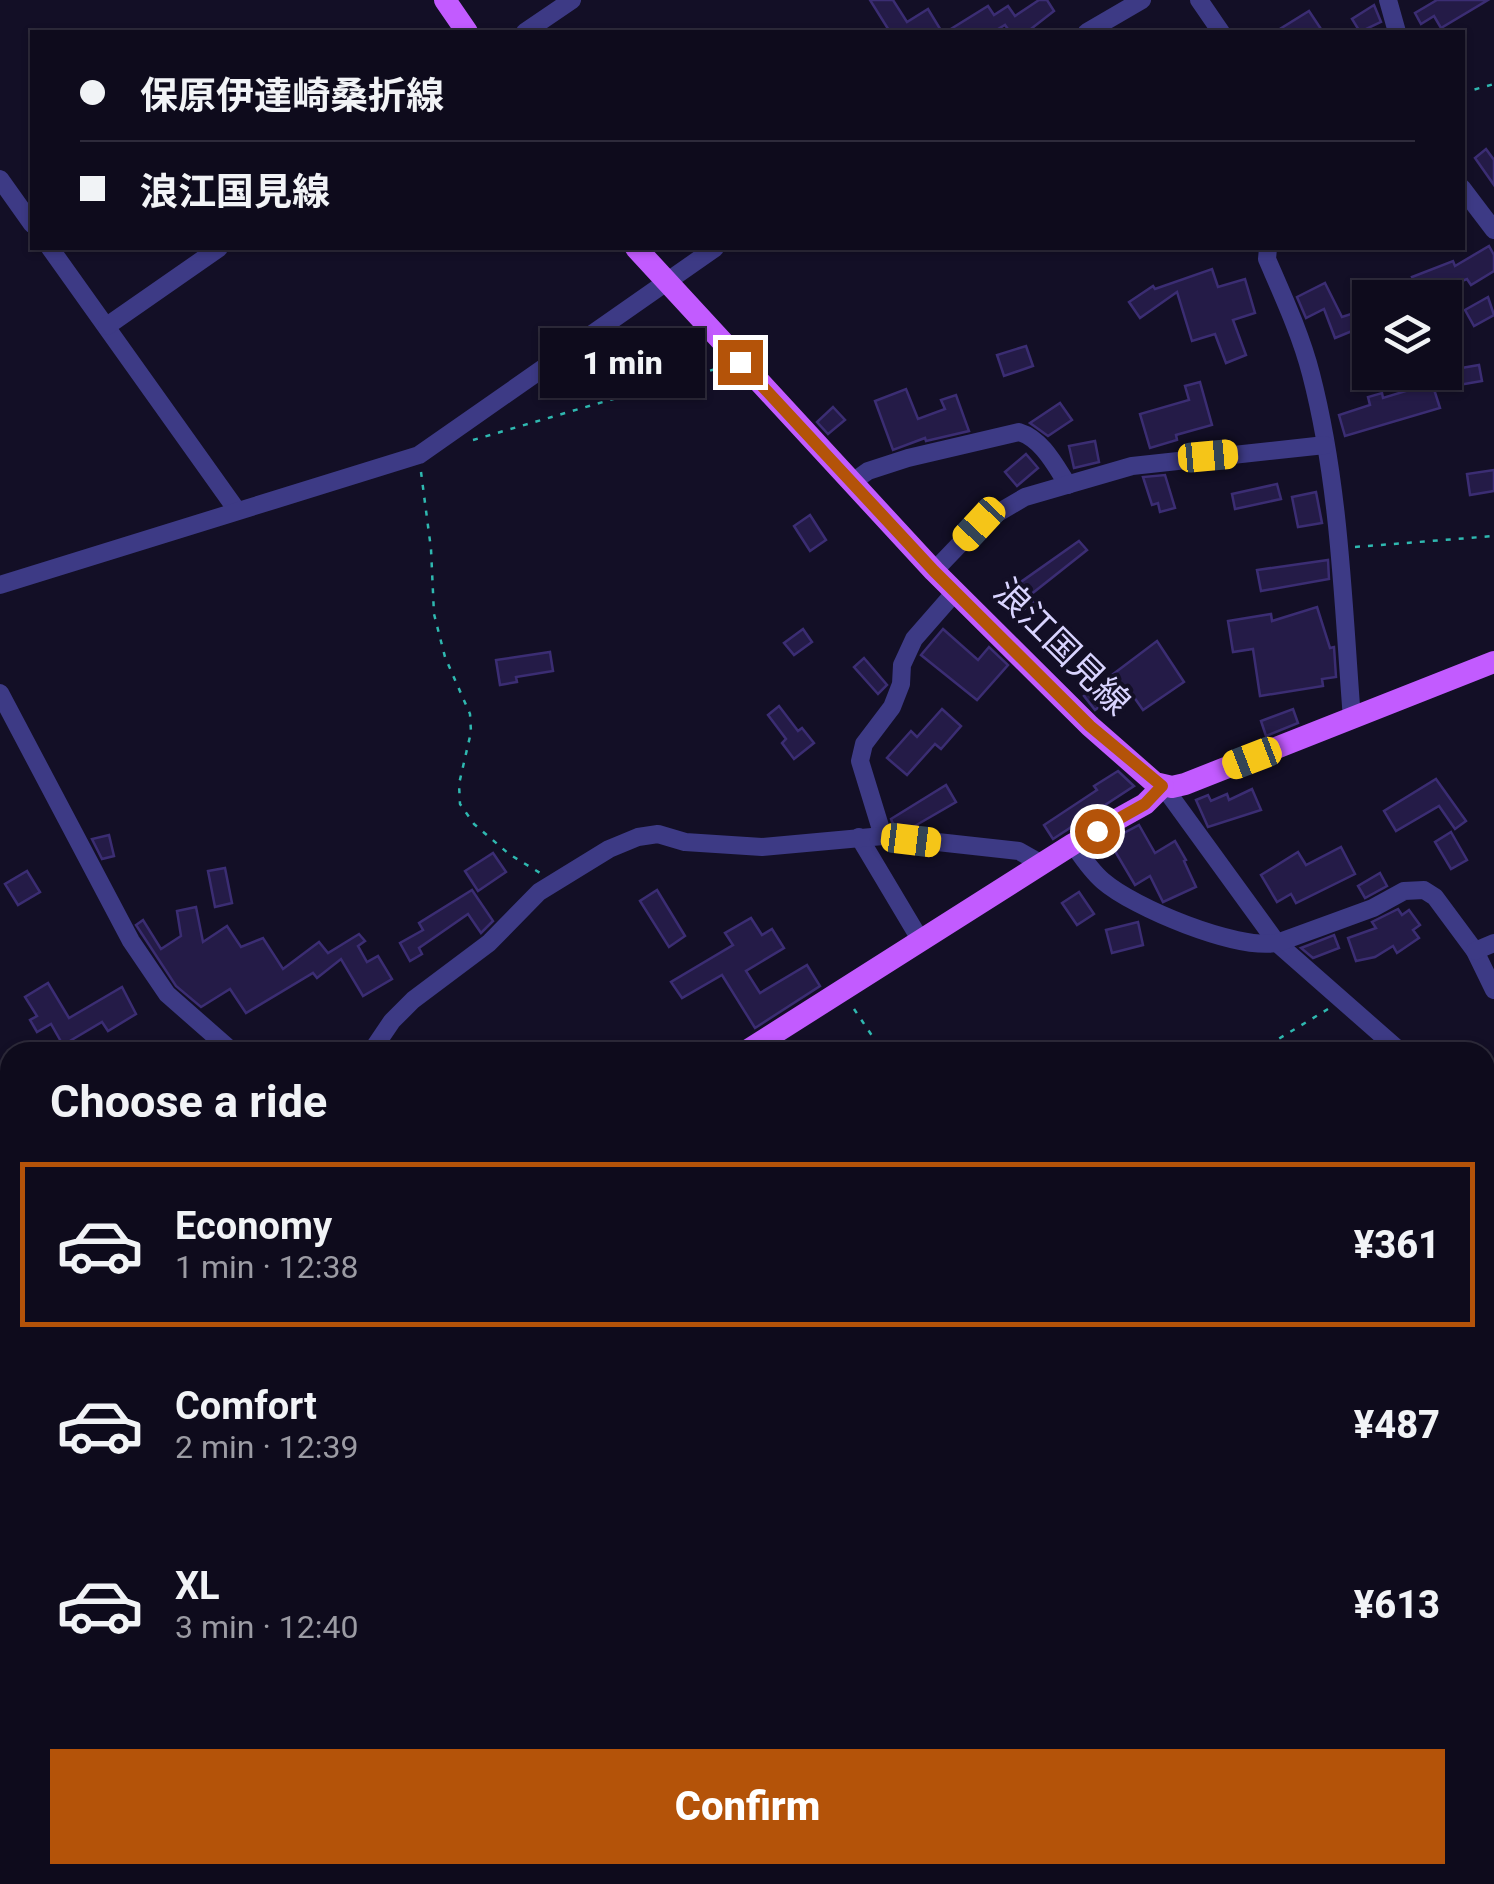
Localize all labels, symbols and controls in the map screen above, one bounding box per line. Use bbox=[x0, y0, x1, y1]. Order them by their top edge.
text: 保原伊達崎桑折線 bbox=[140, 74, 444, 118]
text: 浪江国見線 bbox=[140, 170, 330, 214]
map controls bbox=[1352, 280, 1462, 390]
button: layers bbox=[1352, 280, 1462, 390]
callout: 1 min bbox=[540, 327, 705, 397]
route end bbox=[718, 340, 763, 385]
text: 1 min bbox=[582, 344, 663, 382]
car bbox=[1177, 438, 1239, 474]
car bbox=[948, 492, 1010, 556]
street label: 浪江国見線 bbox=[985, 571, 1138, 724]
car bbox=[1219, 733, 1285, 783]
route start bbox=[1075, 809, 1120, 854]
car bbox=[879, 821, 943, 859]
text: Choose a ride bbox=[50, 1075, 327, 1128]
icon: car bbox=[55, 1200, 145, 1290]
text: Economy bbox=[175, 1204, 332, 1248]
text: ¥361 bbox=[1354, 1223, 1440, 1267]
text: 1 min · 12:38 bbox=[175, 1248, 358, 1286]
icon: car bbox=[55, 1380, 145, 1470]
text: Comfort bbox=[175, 1384, 317, 1428]
text: ¥487 bbox=[1354, 1403, 1440, 1447]
text: 2 min · 12:39 bbox=[175, 1428, 358, 1466]
icon: car bbox=[55, 1560, 145, 1650]
text: XL bbox=[175, 1564, 220, 1608]
text: ¥613 bbox=[1354, 1583, 1440, 1627]
text: 3 min · 12:40 bbox=[175, 1608, 358, 1646]
button: Confirm bbox=[50, 1749, 1445, 1864]

